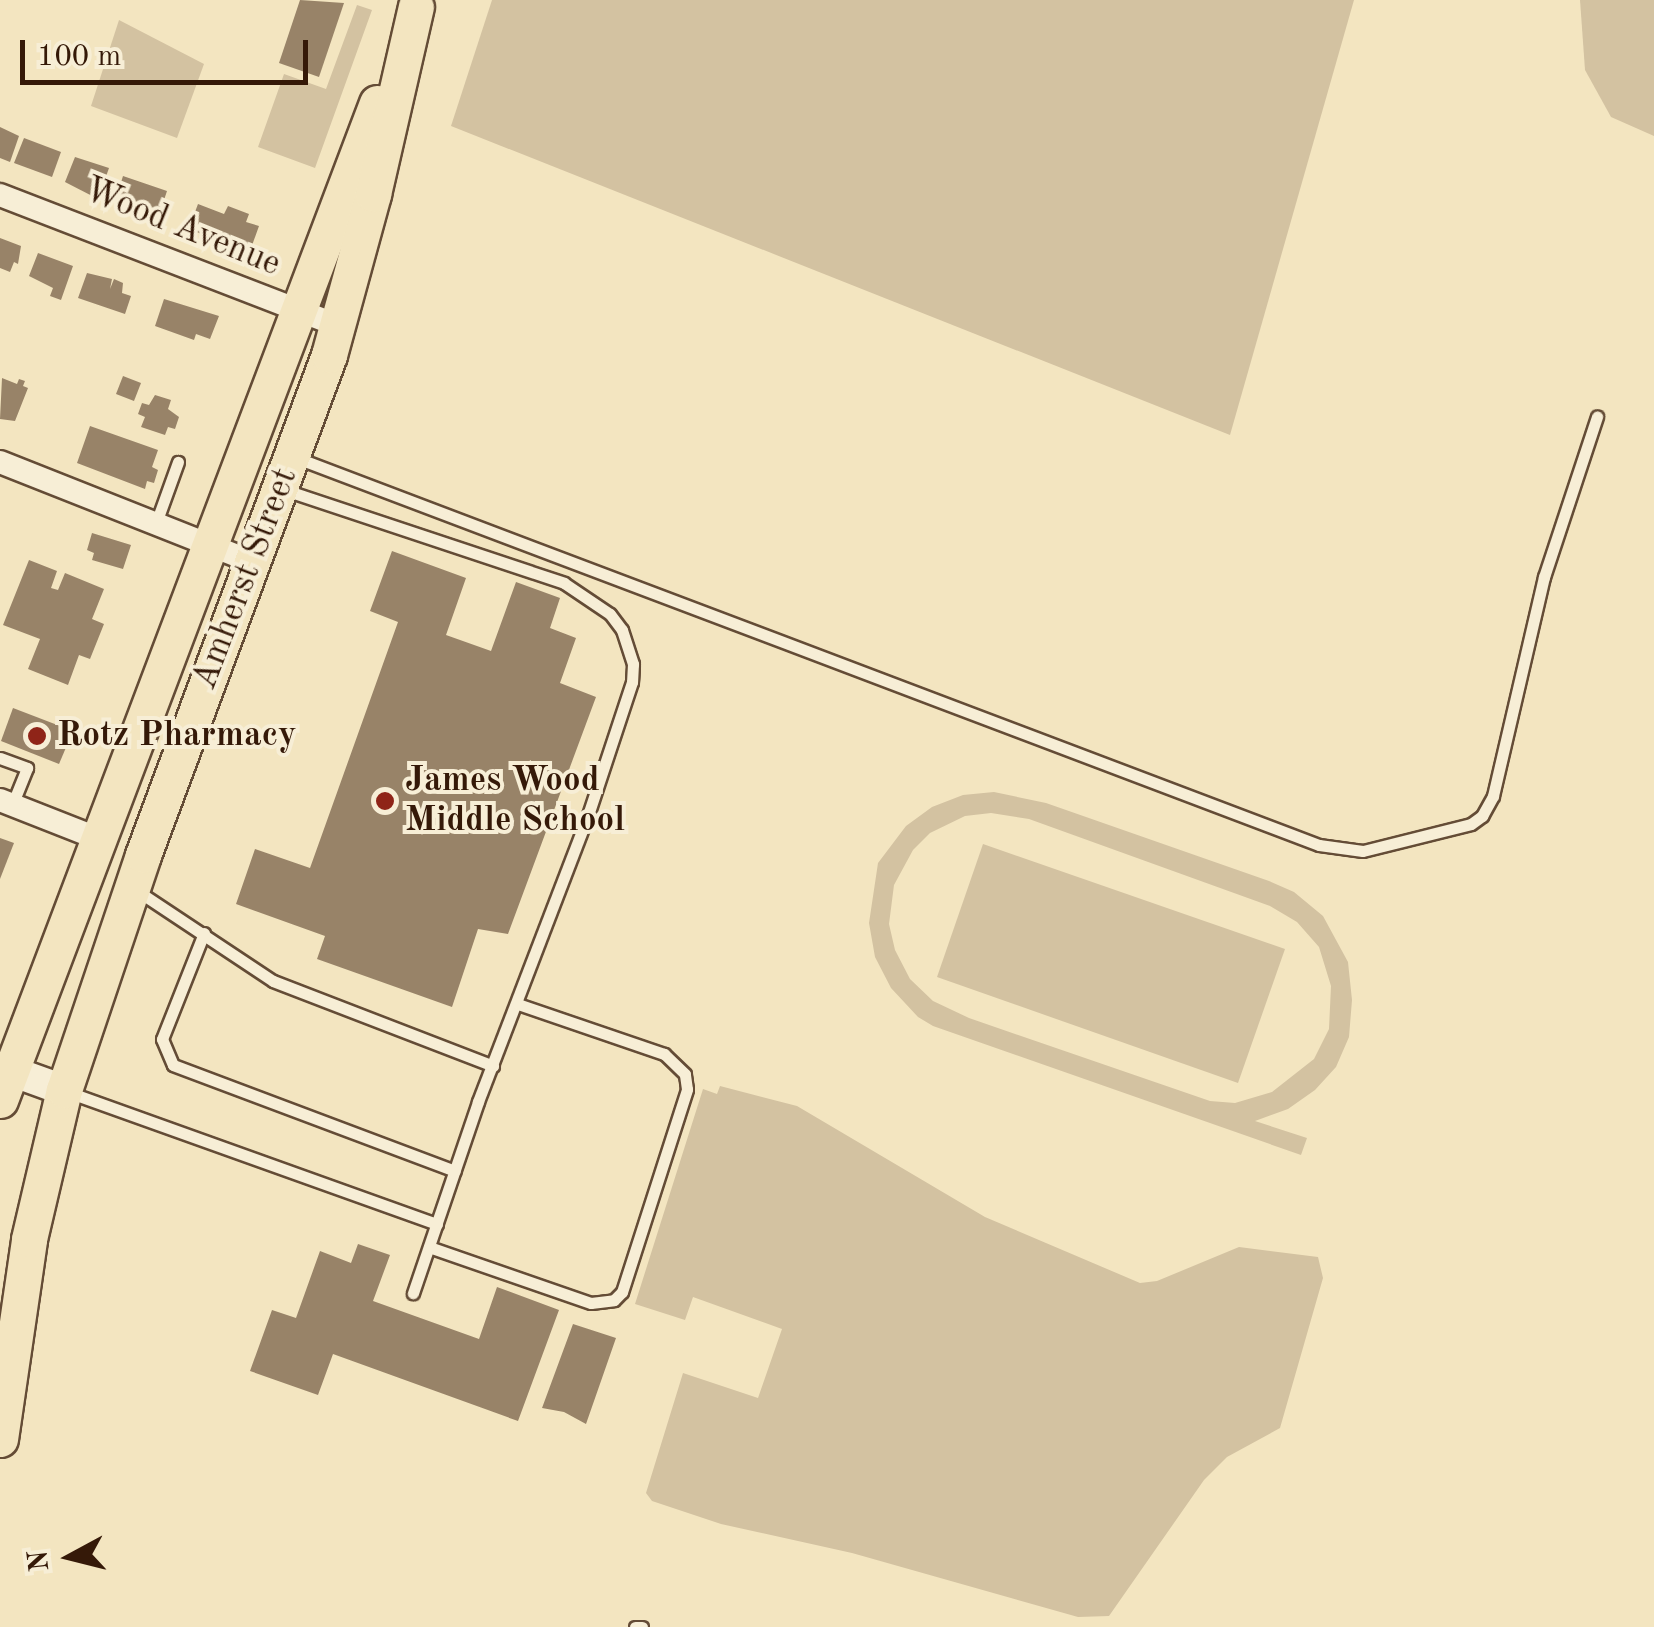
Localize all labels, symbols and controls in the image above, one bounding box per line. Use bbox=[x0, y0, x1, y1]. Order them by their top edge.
scale bar bbox=[25, 20, 312, 82]
text: 100 m bbox=[37, 42, 121, 72]
street label: Wood Avenue bbox=[78, 170, 286, 286]
street label: Amherst Street bbox=[184, 462, 308, 696]
place label: Rotz Pharmacy bbox=[57, 715, 296, 757]
marker: Rotz Pharmacy bbox=[26, 725, 48, 747]
place label: James Wood Middle School bbox=[405, 760, 625, 842]
marker: James Wood Middle School bbox=[374, 790, 396, 812]
north arrow bbox=[20, 1507, 120, 1607]
text: N bbox=[25, 1548, 55, 1573]

